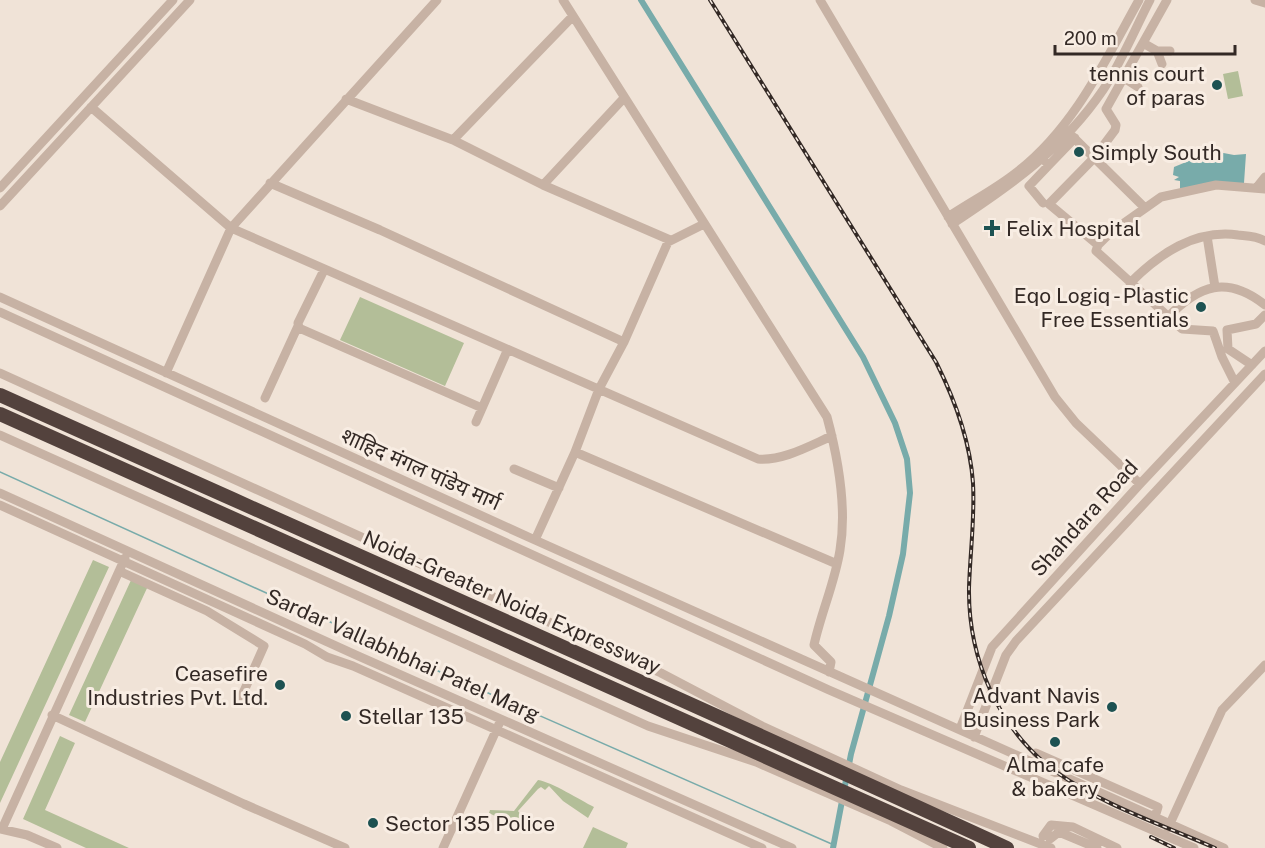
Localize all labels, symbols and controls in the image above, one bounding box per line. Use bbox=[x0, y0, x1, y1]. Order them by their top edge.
scale bar bbox=[1055, 18, 1235, 56]
text: 200 m bbox=[1064, 28, 1117, 49]
place label: tennis court of paras bbox=[1089, 61, 1205, 110]
marker: tennis court of paras bbox=[1210, 78, 1224, 92]
place label: Simply South bbox=[1091, 140, 1222, 165]
marker: Simply South bbox=[1072, 145, 1086, 159]
place label: Felix Hospital bbox=[1006, 216, 1141, 241]
marker: Felix Hospital bbox=[983, 219, 1001, 237]
place label: Eqo Logiq - Plastic Free Essentials bbox=[1014, 283, 1189, 332]
marker: Eqo Logiq - Plastic Free Essentials bbox=[1194, 300, 1208, 314]
street label: शाहिद मंगल पांडेय मार्ग bbox=[337, 423, 506, 516]
street label: Shahdara Road bbox=[1025, 455, 1143, 581]
street label: Noida-Greater Noida Expressway bbox=[359, 525, 665, 679]
street label: Sardar Vallabhbhai Patel Marg bbox=[262, 583, 544, 727]
place label: Ceasefire Industries Pvt. Ltd. bbox=[87, 661, 268, 710]
marker: Ceasefire Industries Pvt. Ltd. bbox=[273, 678, 287, 692]
place label: Advant Navis Business Park bbox=[963, 683, 1100, 732]
marker: Advant Navis Business Park bbox=[1105, 700, 1119, 714]
place label: Stellar 135 bbox=[358, 704, 464, 729]
marker: Stellar 135 bbox=[339, 709, 353, 723]
marker: Alma cafe & bakery bbox=[1048, 735, 1062, 749]
place label: Alma cafe & bakery bbox=[1006, 752, 1104, 801]
place label: Sector 135 Police bbox=[385, 811, 555, 836]
marker: Sector 135 Police bbox=[366, 816, 380, 830]

